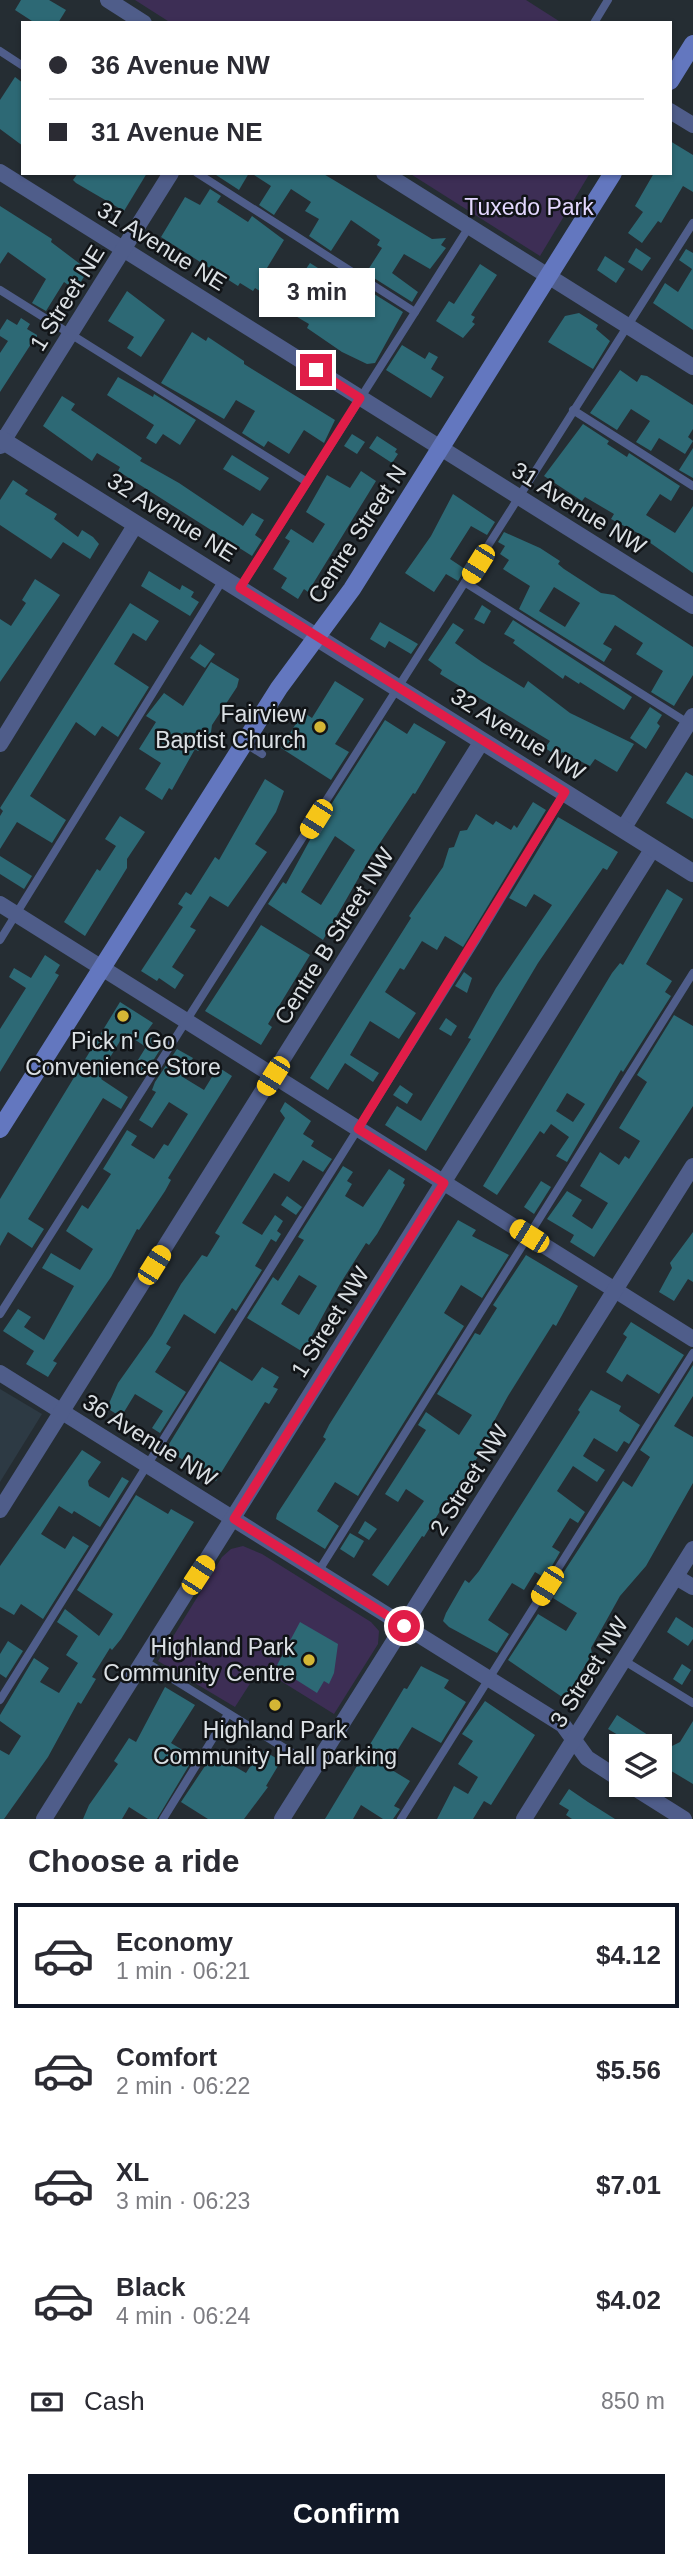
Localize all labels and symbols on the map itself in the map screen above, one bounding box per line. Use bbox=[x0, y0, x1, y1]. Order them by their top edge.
park label: Tuxedo Park bbox=[464, 194, 594, 220]
street label: 31 Avenue NE bbox=[93, 196, 231, 296]
street label: 1 Street NE bbox=[24, 241, 110, 355]
callout: 3 min bbox=[258, 268, 374, 318]
route end bbox=[300, 354, 332, 386]
street label: 31 Avenue NW bbox=[507, 456, 651, 560]
street label: Centre Street N bbox=[303, 460, 411, 608]
street label: 32 Avenue NE bbox=[103, 467, 241, 567]
car bbox=[458, 541, 499, 587]
street label: 32 Avenue NW bbox=[446, 682, 590, 786]
place label: Fairview Baptist Church bbox=[155, 701, 306, 753]
marker: Fairview Baptist Church bbox=[312, 719, 328, 735]
car bbox=[296, 796, 337, 842]
street label: Centre B Street NW bbox=[269, 843, 399, 1029]
marker: Pick n' Go Convenience Store bbox=[115, 1008, 131, 1024]
place label: Pick n' Go Convenience Store bbox=[25, 1028, 221, 1080]
car bbox=[253, 1053, 294, 1099]
car bbox=[506, 1216, 553, 1256]
car bbox=[134, 1242, 175, 1288]
street label: 1 Street NW bbox=[286, 1262, 374, 1382]
street label: 36 Avenue NW bbox=[78, 1388, 222, 1492]
street label: 2 Street NW bbox=[425, 1420, 513, 1540]
car bbox=[178, 1552, 219, 1598]
car bbox=[527, 1563, 568, 1609]
route start bbox=[388, 1610, 420, 1642]
street label: 3 Street NW bbox=[545, 1612, 633, 1732]
place label: Highland Park Community Centre bbox=[103, 1634, 296, 1686]
marker: Highland Park Community Centre bbox=[301, 1652, 317, 1668]
marker: Highland Park Community Hall parking bbox=[267, 1697, 283, 1713]
place label: Highland Park Community Hall parking bbox=[153, 1717, 397, 1769]

